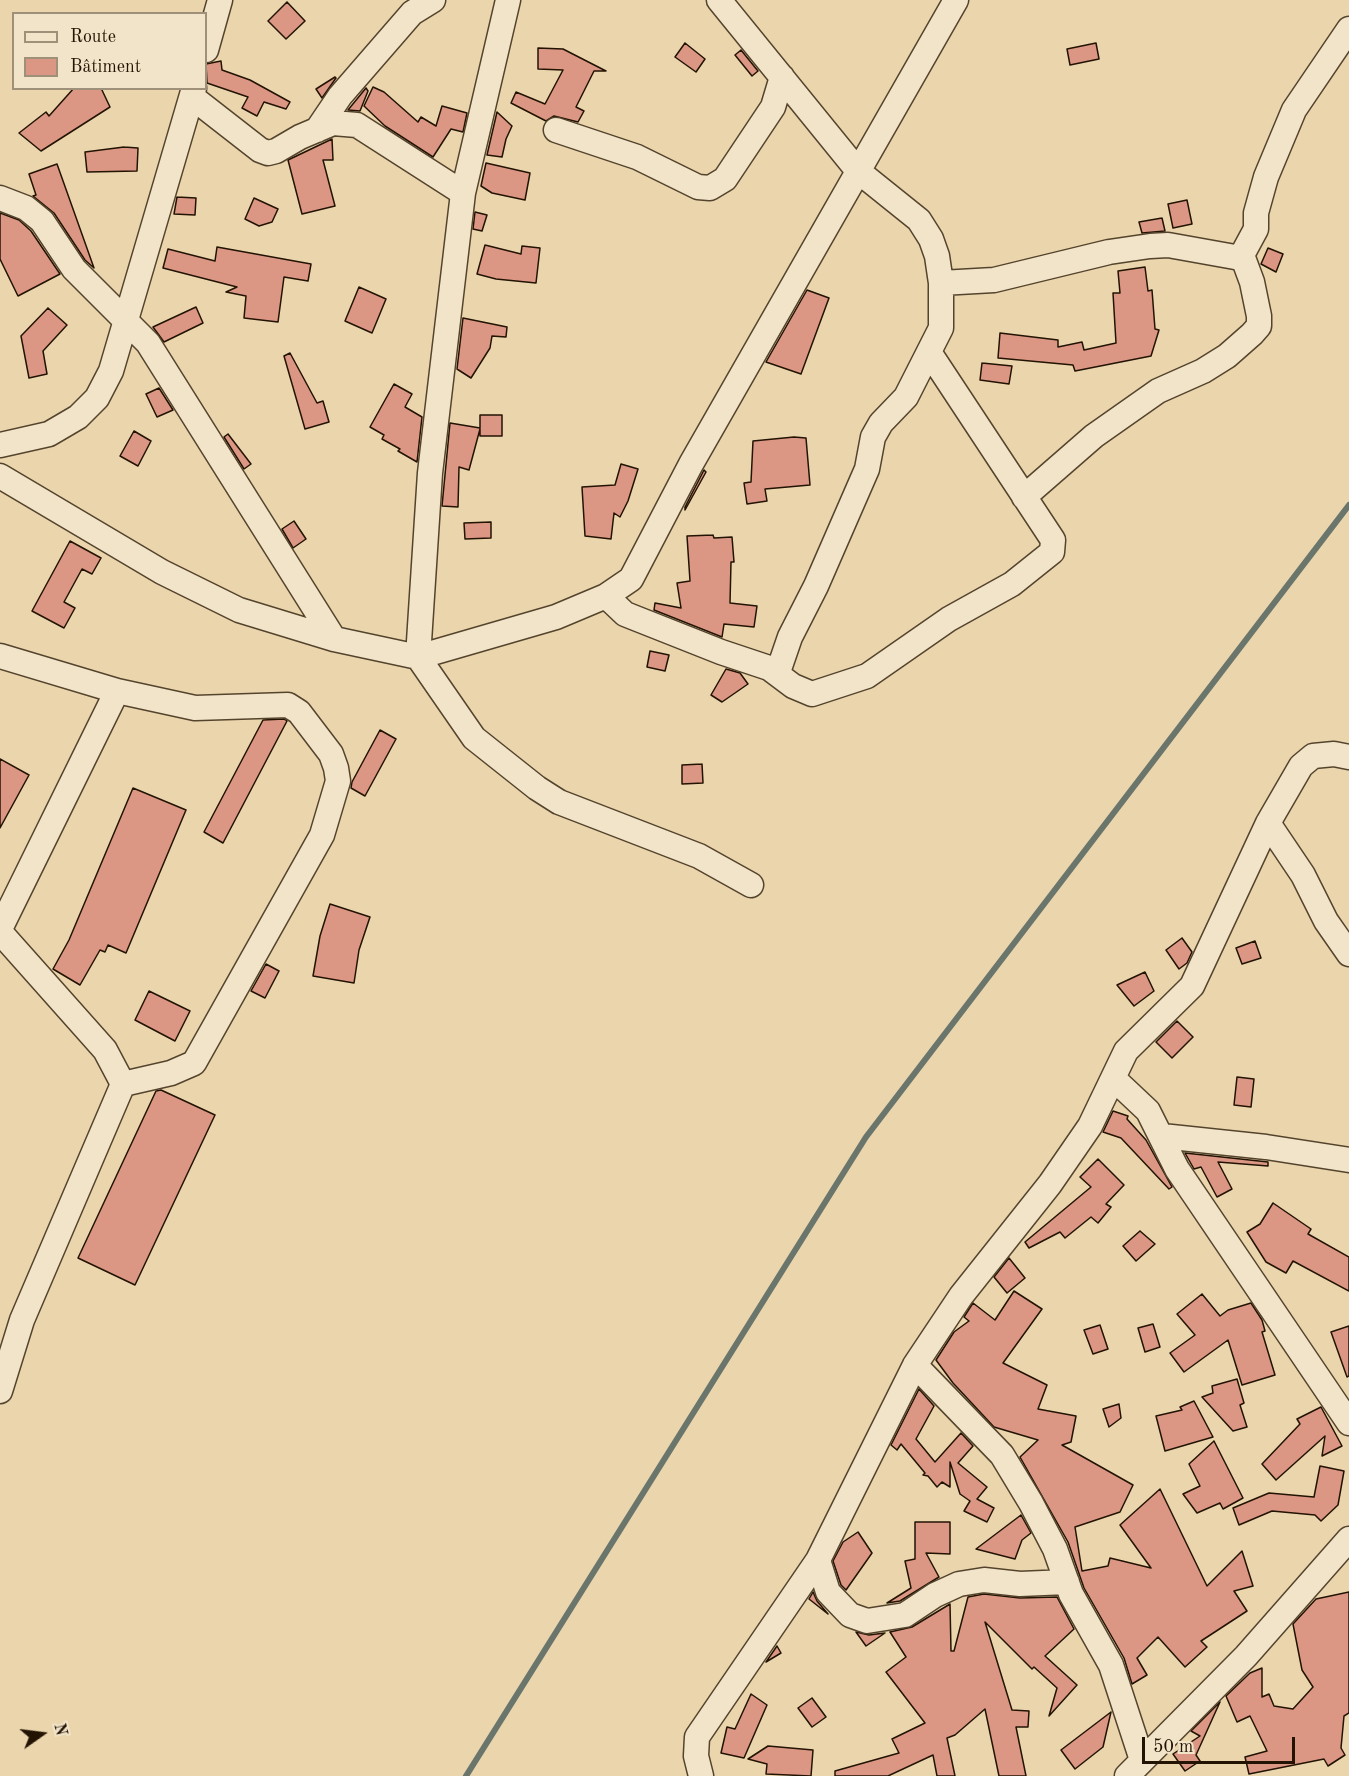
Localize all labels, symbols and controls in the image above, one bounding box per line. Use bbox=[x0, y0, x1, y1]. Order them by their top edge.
legend bbox=[12, 12, 207, 90]
text: Route bbox=[70, 28, 116, 46]
text: Bâtiment bbox=[70, 58, 141, 76]
north arrow bbox=[12, 1704, 72, 1764]
text: N bbox=[50, 1722, 69, 1738]
scale bar bbox=[1145, 1725, 1298, 1763]
text: 50 m bbox=[1153, 1738, 1193, 1756]

